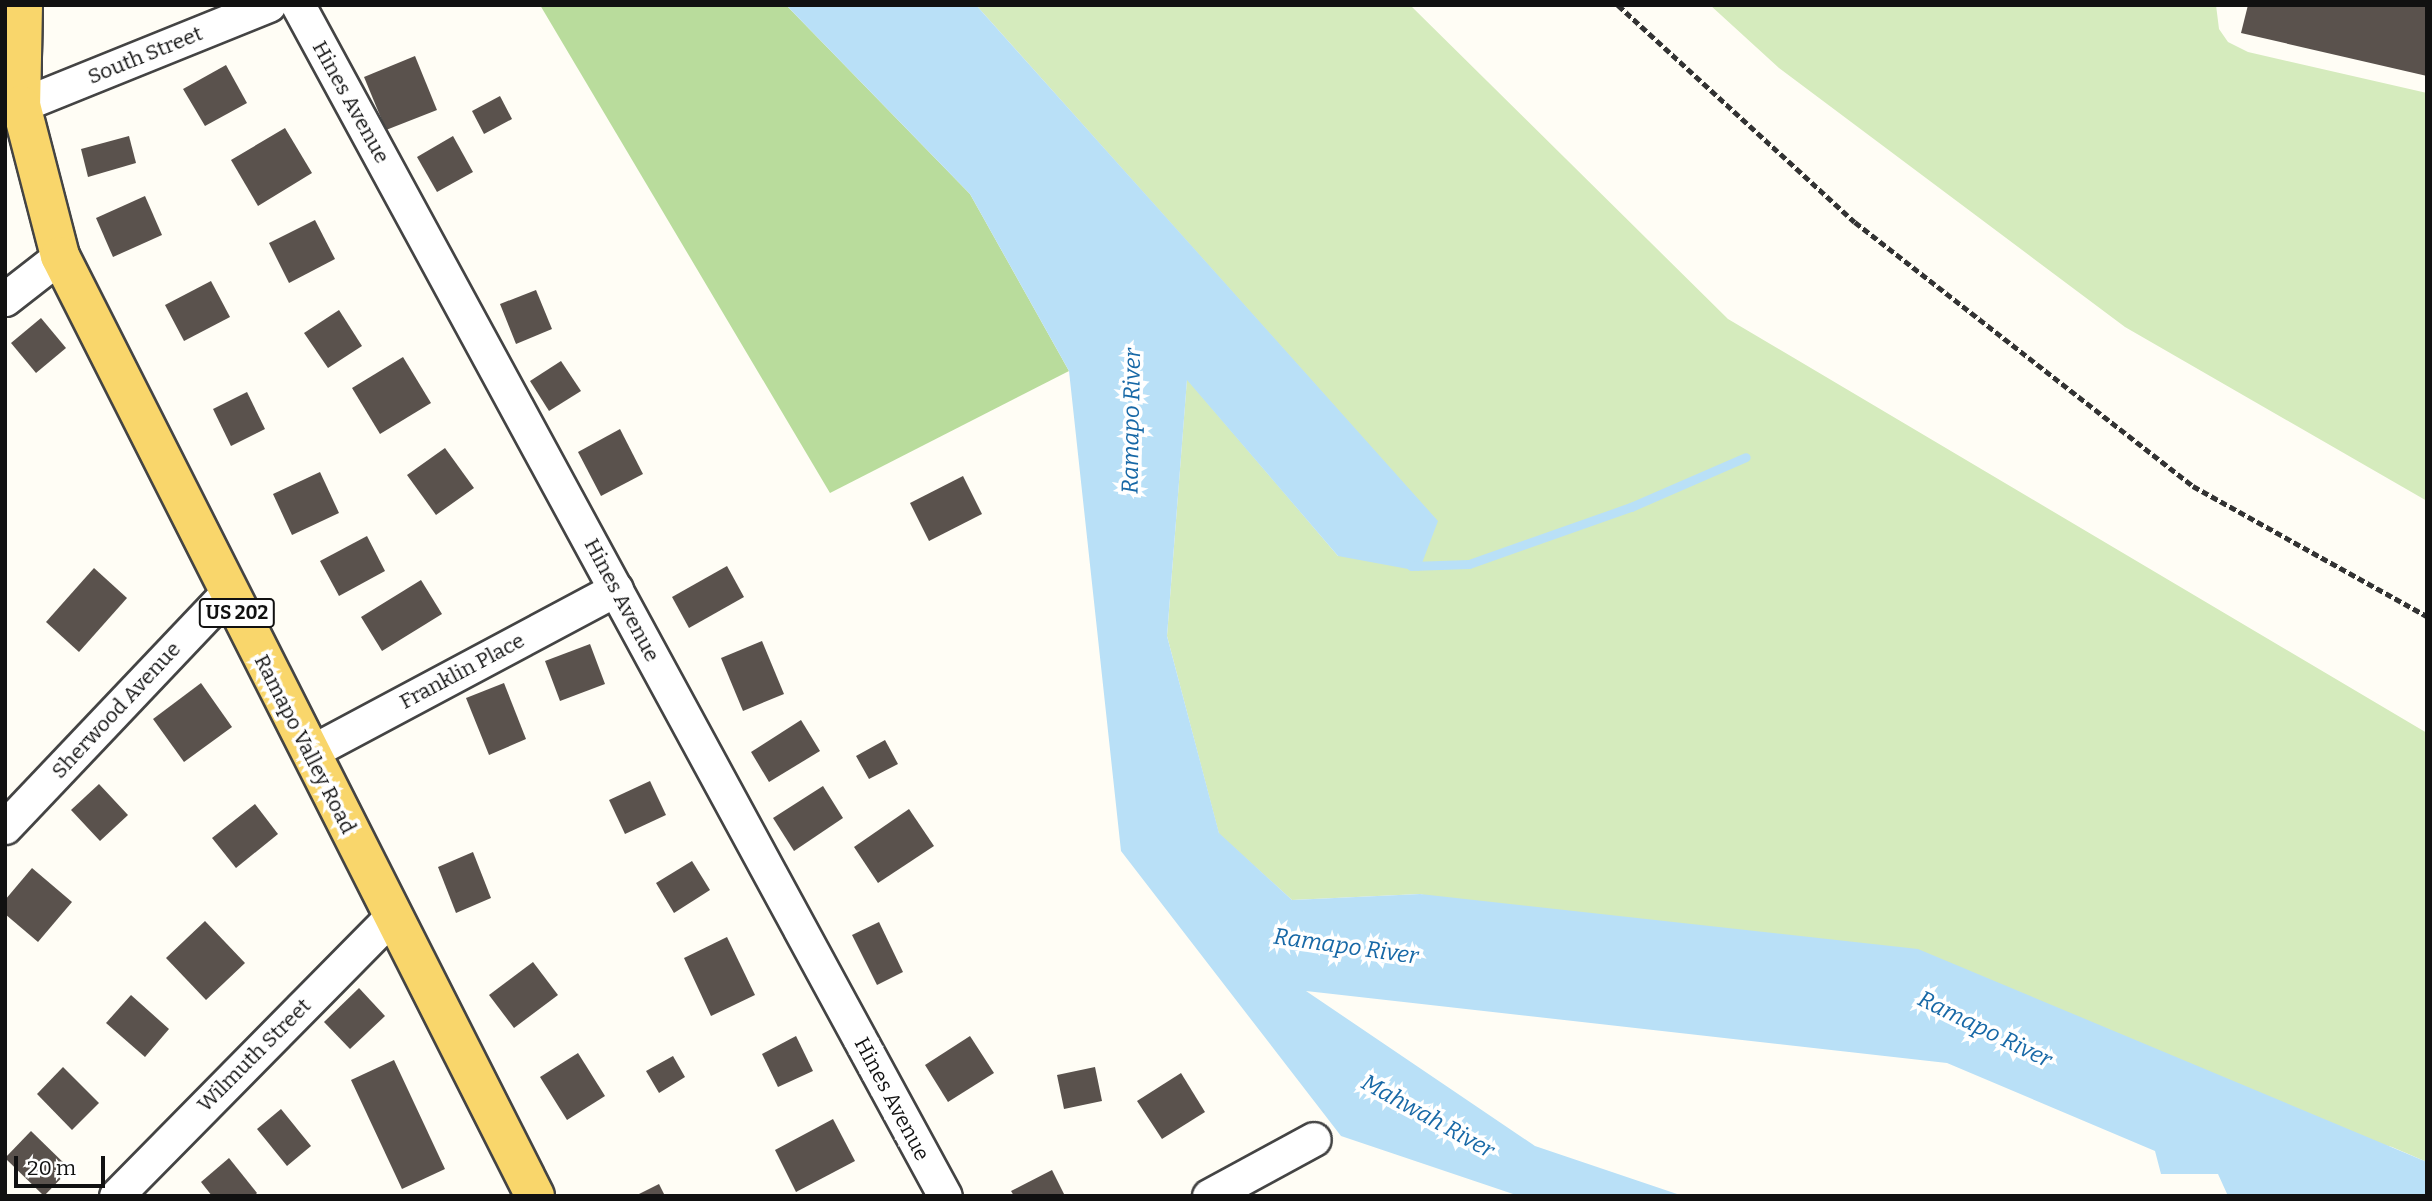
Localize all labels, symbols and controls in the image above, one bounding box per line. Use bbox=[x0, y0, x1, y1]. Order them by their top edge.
street label: South Street bbox=[84, 21, 206, 89]
street label: Hines Avenue bbox=[307, 36, 395, 168]
water label: Ramapo River bbox=[1116, 348, 1146, 494]
street label: Hines Avenue bbox=[579, 534, 665, 666]
road number: US 202 bbox=[198, 598, 276, 628]
street label: Franklin Place bbox=[395, 628, 529, 714]
street label: Sherwood Avenue bbox=[46, 636, 186, 784]
street label: Ramapo Valley Road bbox=[249, 650, 361, 838]
water label: Ramapo River bbox=[1272, 922, 1420, 970]
water label: Ramapo River bbox=[1914, 985, 2056, 1073]
street label: Wilmuth Street bbox=[192, 993, 316, 1117]
street label: Hines Avenue bbox=[849, 1033, 935, 1165]
water label: Mahwah River bbox=[1357, 1068, 1499, 1164]
scale bar bbox=[18, 1142, 108, 1186]
text: 20 m bbox=[27, 1155, 76, 1181]

